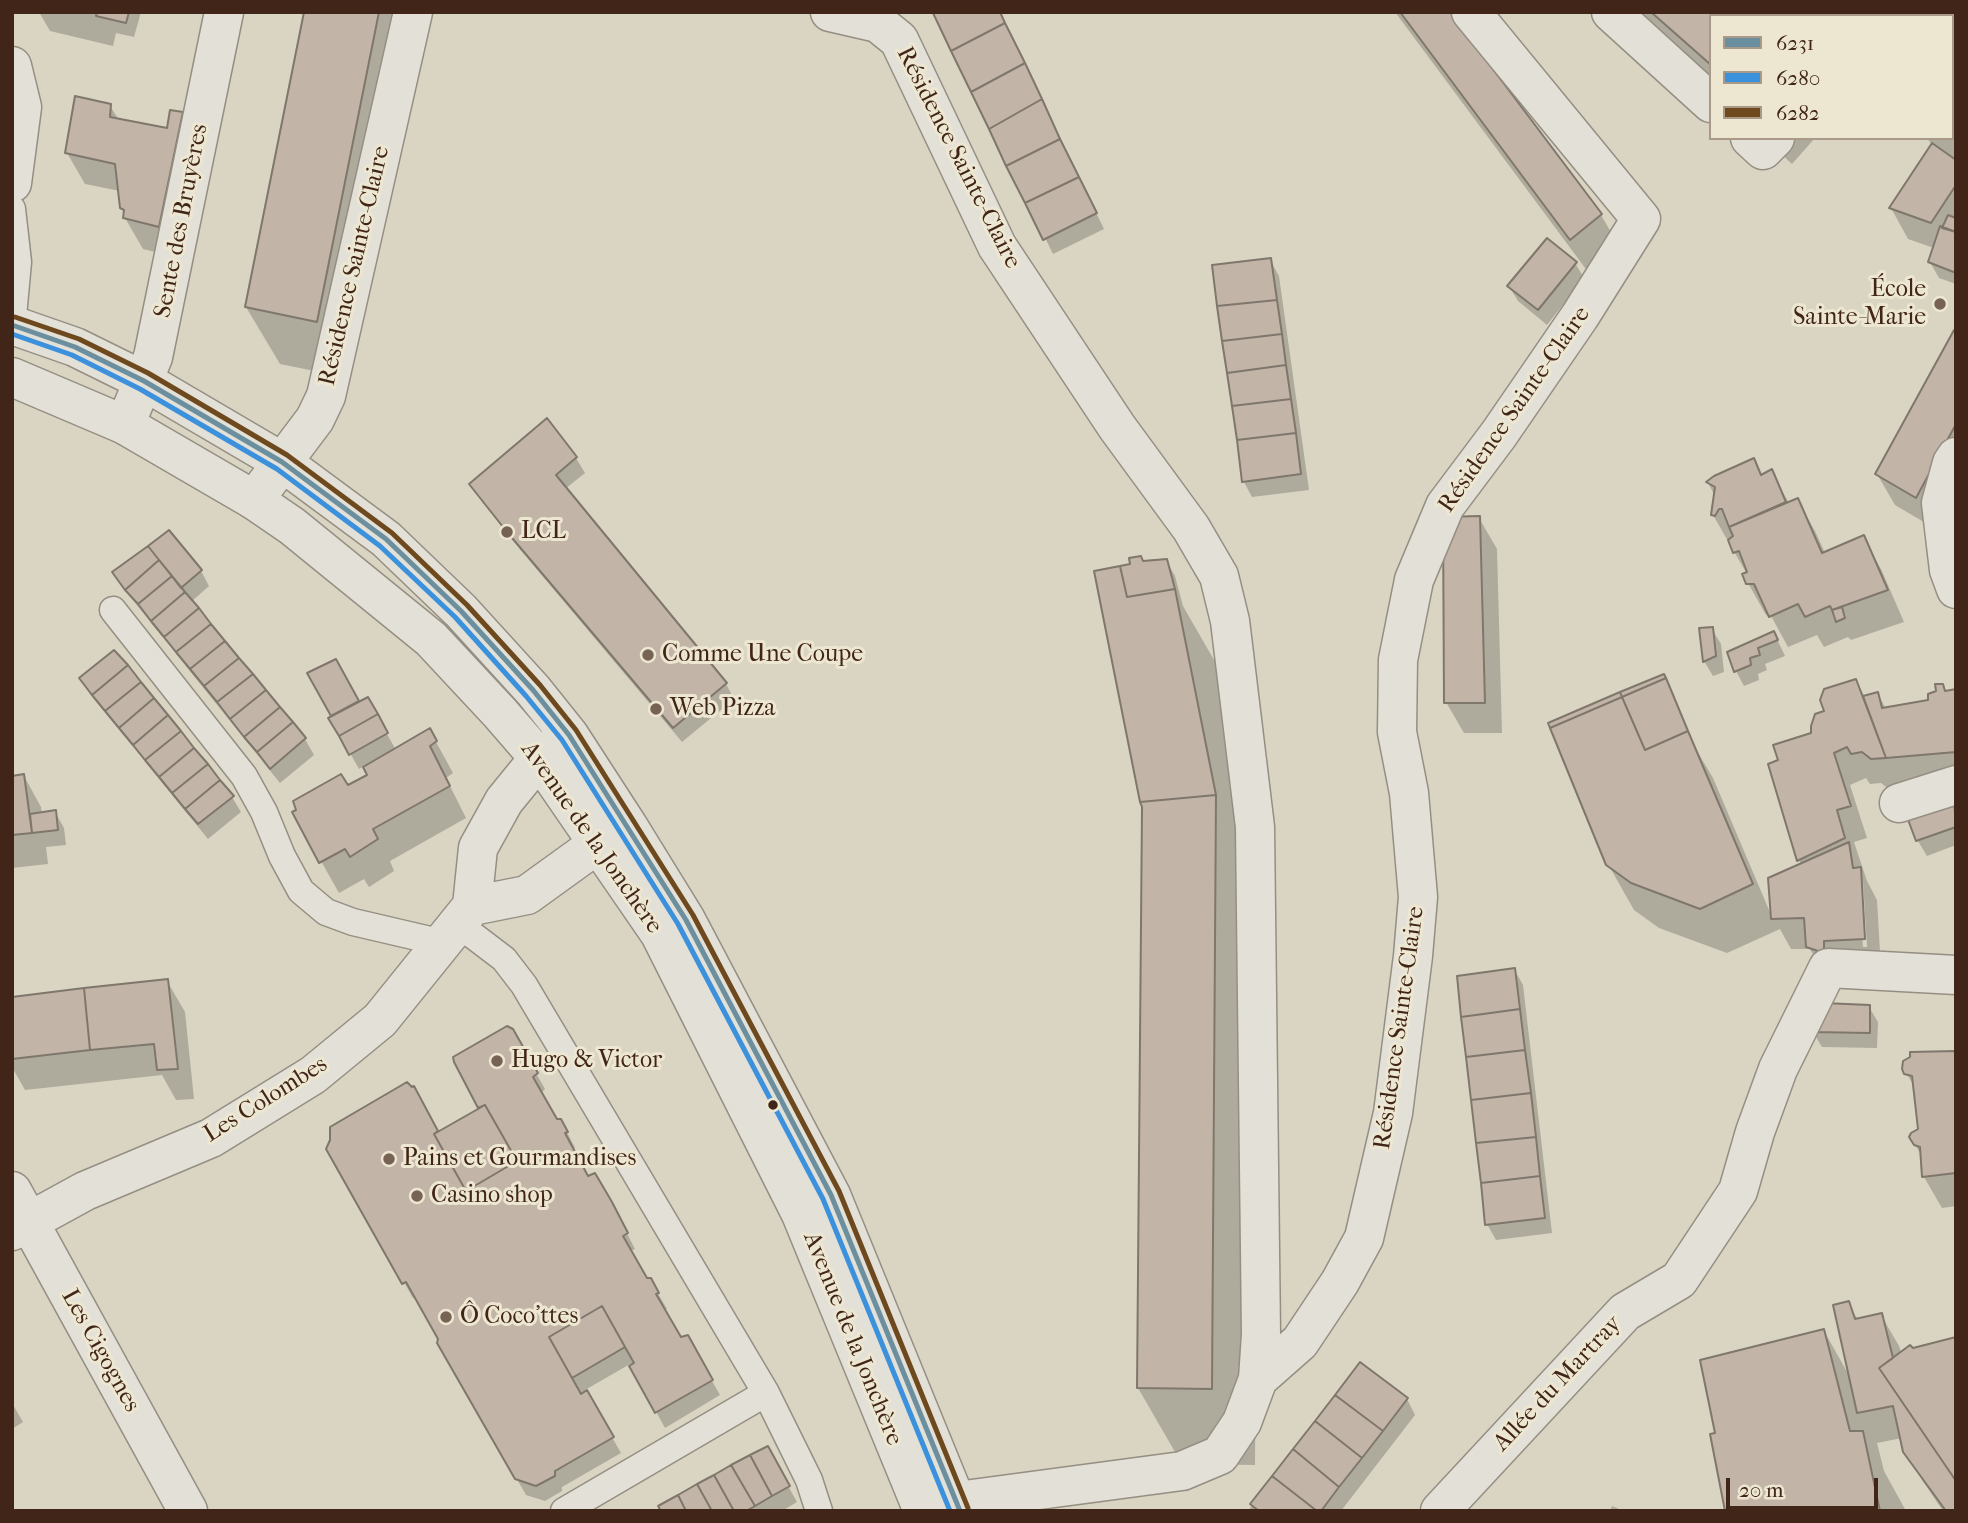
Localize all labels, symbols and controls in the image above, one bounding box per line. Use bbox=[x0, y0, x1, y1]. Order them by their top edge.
legend bbox=[1709, 14, 1954, 140]
text: 6231 bbox=[1776, 31, 1814, 55]
street label: Résidence Sainte-Claire bbox=[890, 42, 1026, 274]
text: 6280 bbox=[1776, 66, 1820, 90]
text: 6282 bbox=[1776, 101, 1820, 125]
street label: Sente des Bruyères bbox=[149, 122, 215, 320]
street label: Résidence Sainte-Claire bbox=[313, 143, 397, 389]
place label: École Sainte-Marie bbox=[1793, 276, 1926, 332]
marker: École Sainte-Marie bbox=[1932, 296, 1948, 312]
street label: Résidence Sainte-Claire bbox=[1433, 301, 1597, 519]
place label: LCL bbox=[521, 518, 566, 546]
marker: LCL bbox=[499, 524, 515, 540]
place label: Comme Une Coupe bbox=[662, 641, 863, 669]
marker: Comme Une Coupe bbox=[640, 647, 656, 663]
place label: Web Pizza bbox=[670, 695, 775, 723]
marker: Web Pizza bbox=[648, 701, 664, 717]
street label: Avenue de la Jonchère bbox=[514, 737, 668, 939]
street label: Résidence Sainte-Claire bbox=[1369, 905, 1431, 1151]
place label: Hugo & Victor bbox=[511, 1047, 662, 1075]
street label: Les Colombes bbox=[199, 1051, 333, 1149]
marker: Hugo & Victor bbox=[489, 1053, 505, 1069]
unlabelled marker bbox=[766, 1098, 780, 1112]
place label: Pains et Gourmandises bbox=[403, 1145, 636, 1173]
marker: Pains et Gourmandises bbox=[381, 1151, 397, 1167]
place label: Casino shop bbox=[431, 1182, 553, 1210]
marker: Casino shop bbox=[409, 1188, 425, 1204]
street label: Avenue de la Jonchère bbox=[796, 1228, 908, 1450]
street label: Les Cigognes bbox=[54, 1285, 146, 1417]
place label: Ô Coco'ttes bbox=[460, 1303, 578, 1331]
marker: Ô Coco'ttes bbox=[438, 1309, 454, 1325]
street label: Allée du Martray bbox=[1488, 1310, 1628, 1458]
scale bar bbox=[1730, 1464, 1882, 1508]
text: 20 m bbox=[1739, 1478, 1783, 1502]

